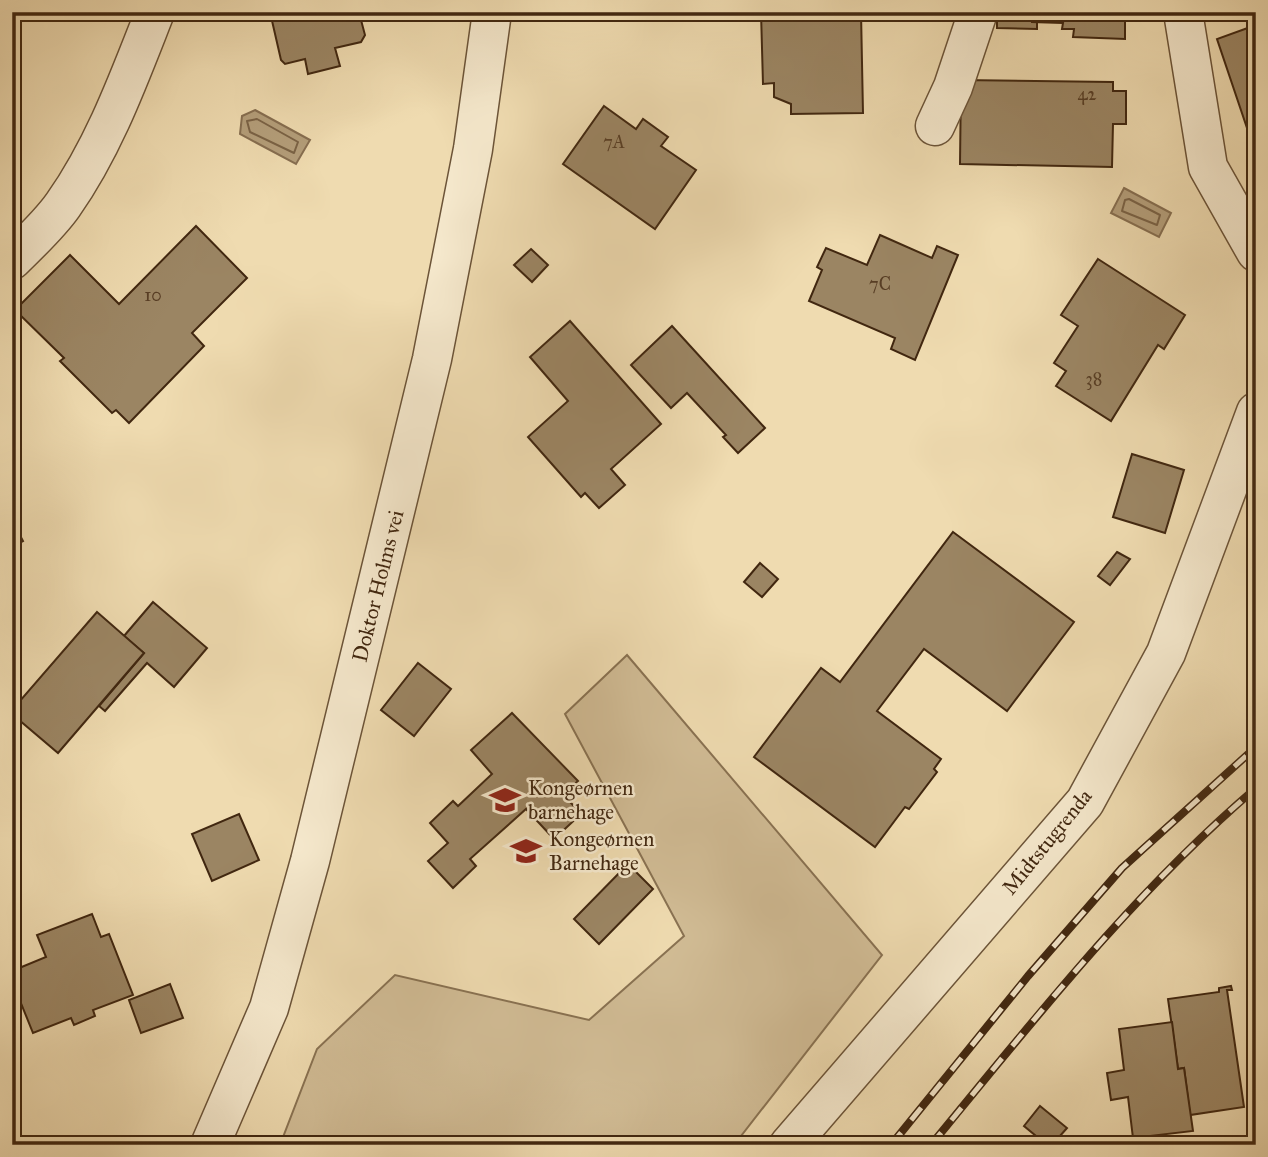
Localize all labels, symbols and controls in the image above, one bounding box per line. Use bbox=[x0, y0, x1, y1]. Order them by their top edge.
house number: 42 bbox=[1078, 83, 1097, 105]
house number: 7A bbox=[603, 131, 625, 153]
house number: 7C bbox=[869, 273, 891, 295]
house number: 10 bbox=[144, 284, 162, 306]
house number: 38 bbox=[1086, 368, 1102, 390]
street label: Doktor Holms vei bbox=[347, 507, 410, 665]
place label: Kongeørnen barnehage bbox=[528, 775, 633, 825]
school or university icon: Kongeørnen barnehage bbox=[488, 783, 522, 817]
street label: Midtstugrenda bbox=[996, 784, 1098, 900]
place label: Kongeørnen Barnehage bbox=[549, 826, 654, 876]
school or university icon: Kongeørnen Barnehage bbox=[509, 834, 543, 868]

